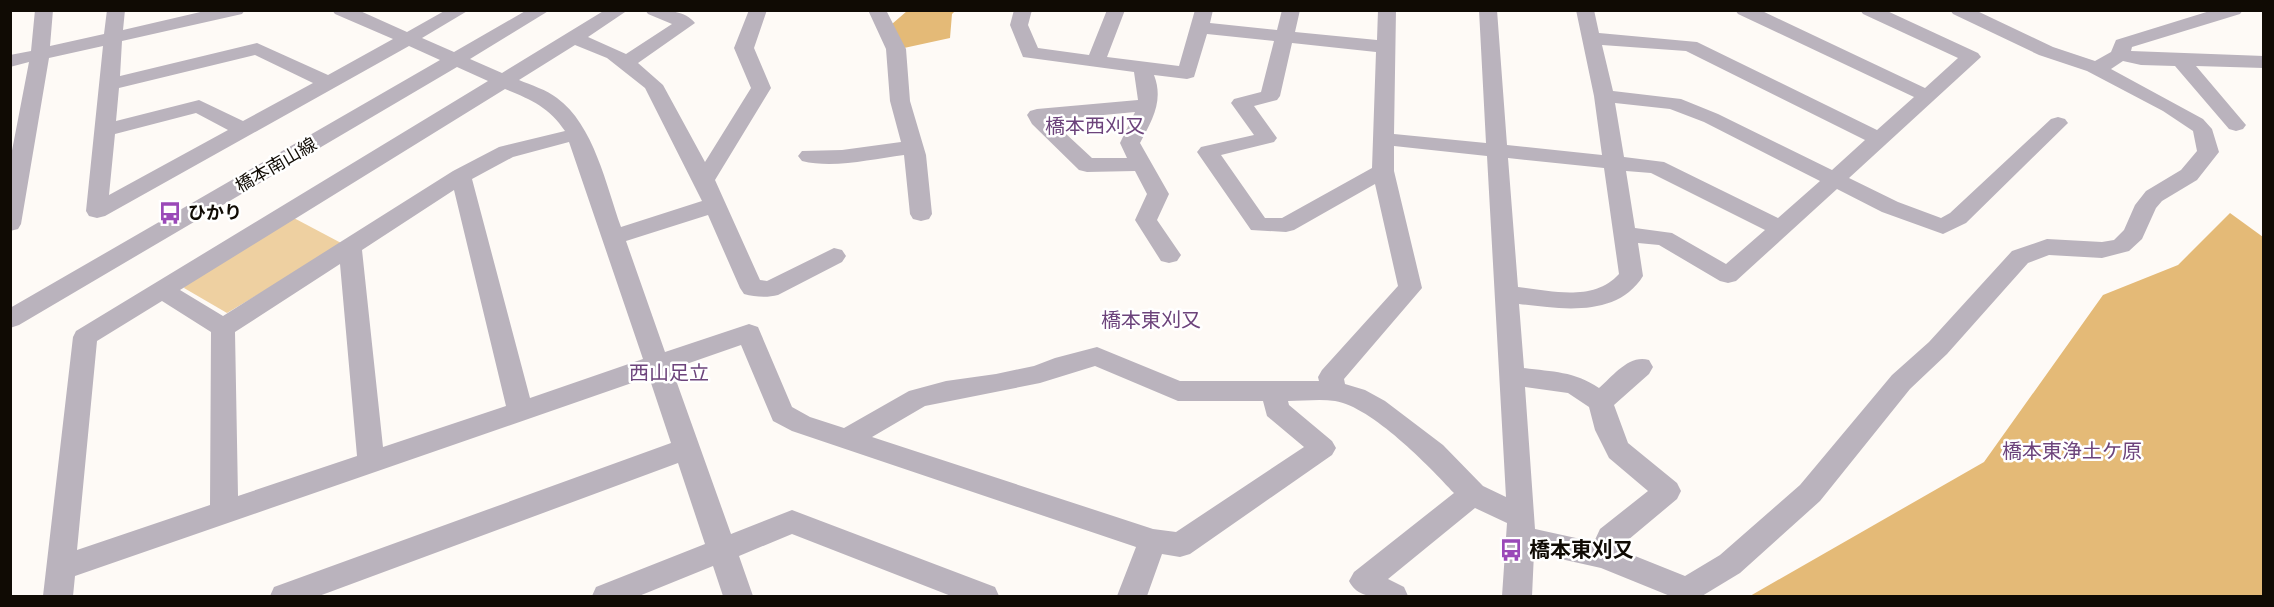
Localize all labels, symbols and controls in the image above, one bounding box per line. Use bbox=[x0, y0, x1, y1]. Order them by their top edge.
district label: 橋本西刈又 bbox=[1045, 110, 1145, 141]
street label: 橋本南山線 bbox=[230, 130, 321, 199]
place label: ひかり bbox=[188, 199, 242, 226]
bus stop icon: ひかり bbox=[157, 200, 183, 226]
district label: 橋本東刈又 bbox=[1101, 304, 1201, 335]
district label: 西山足立 bbox=[629, 357, 709, 388]
district label: 橋本東浄土ケ原 bbox=[2002, 435, 2142, 466]
place label: 橋本東刈又 bbox=[1529, 533, 1634, 565]
bus stop icon: 橋本東刈又 bbox=[1498, 537, 1524, 563]

